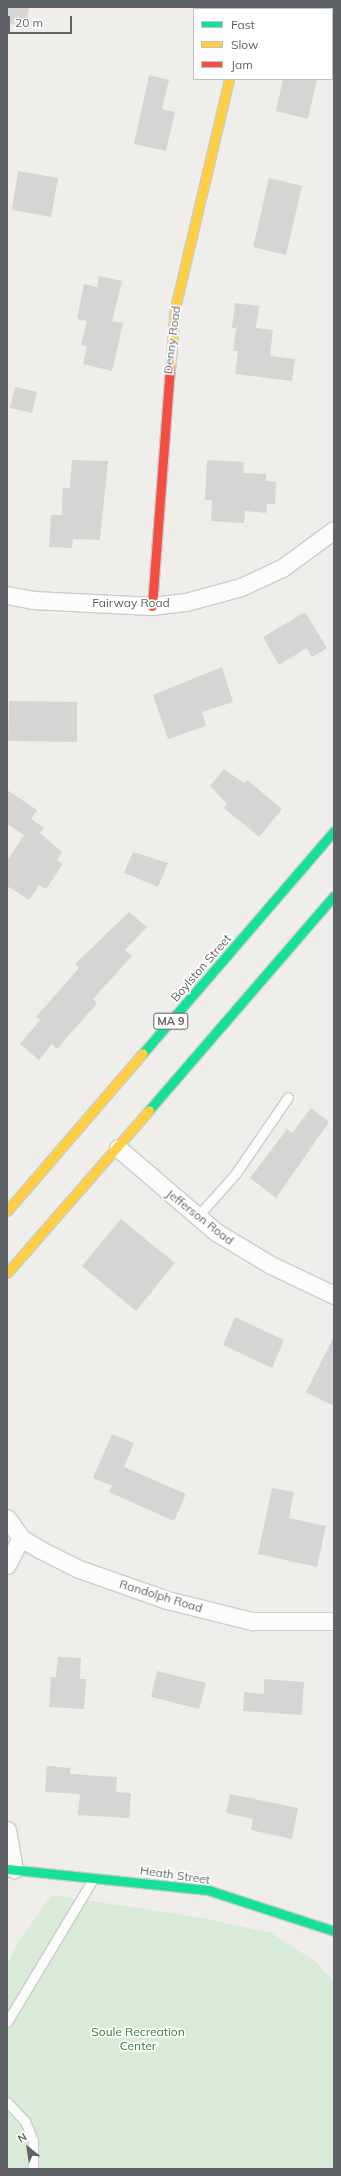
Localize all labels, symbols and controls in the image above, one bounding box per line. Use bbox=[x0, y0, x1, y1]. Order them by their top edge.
scale bar bbox=[10, 8, 74, 34]
legend bbox=[193, 8, 333, 80]
text: 20 m bbox=[15, 15, 43, 30]
text: Fast bbox=[231, 17, 255, 32]
text: Slow bbox=[231, 37, 259, 52]
text: Jam bbox=[231, 57, 253, 72]
street label: Denny Road bbox=[161, 305, 183, 375]
street label: Fairway Road bbox=[92, 596, 170, 610]
street label: Boylston Street bbox=[168, 931, 234, 1005]
road number: MA 9 bbox=[153, 1012, 189, 1030]
street label: Jefferson Road bbox=[163, 1186, 237, 1248]
street label: Randolph Road bbox=[118, 1577, 204, 1615]
street label: Heath Street bbox=[139, 1863, 211, 1887]
park label: Soule Recreation Center bbox=[91, 2025, 185, 2053]
north arrow bbox=[8, 2128, 48, 2168]
text: N bbox=[15, 2129, 29, 2146]

